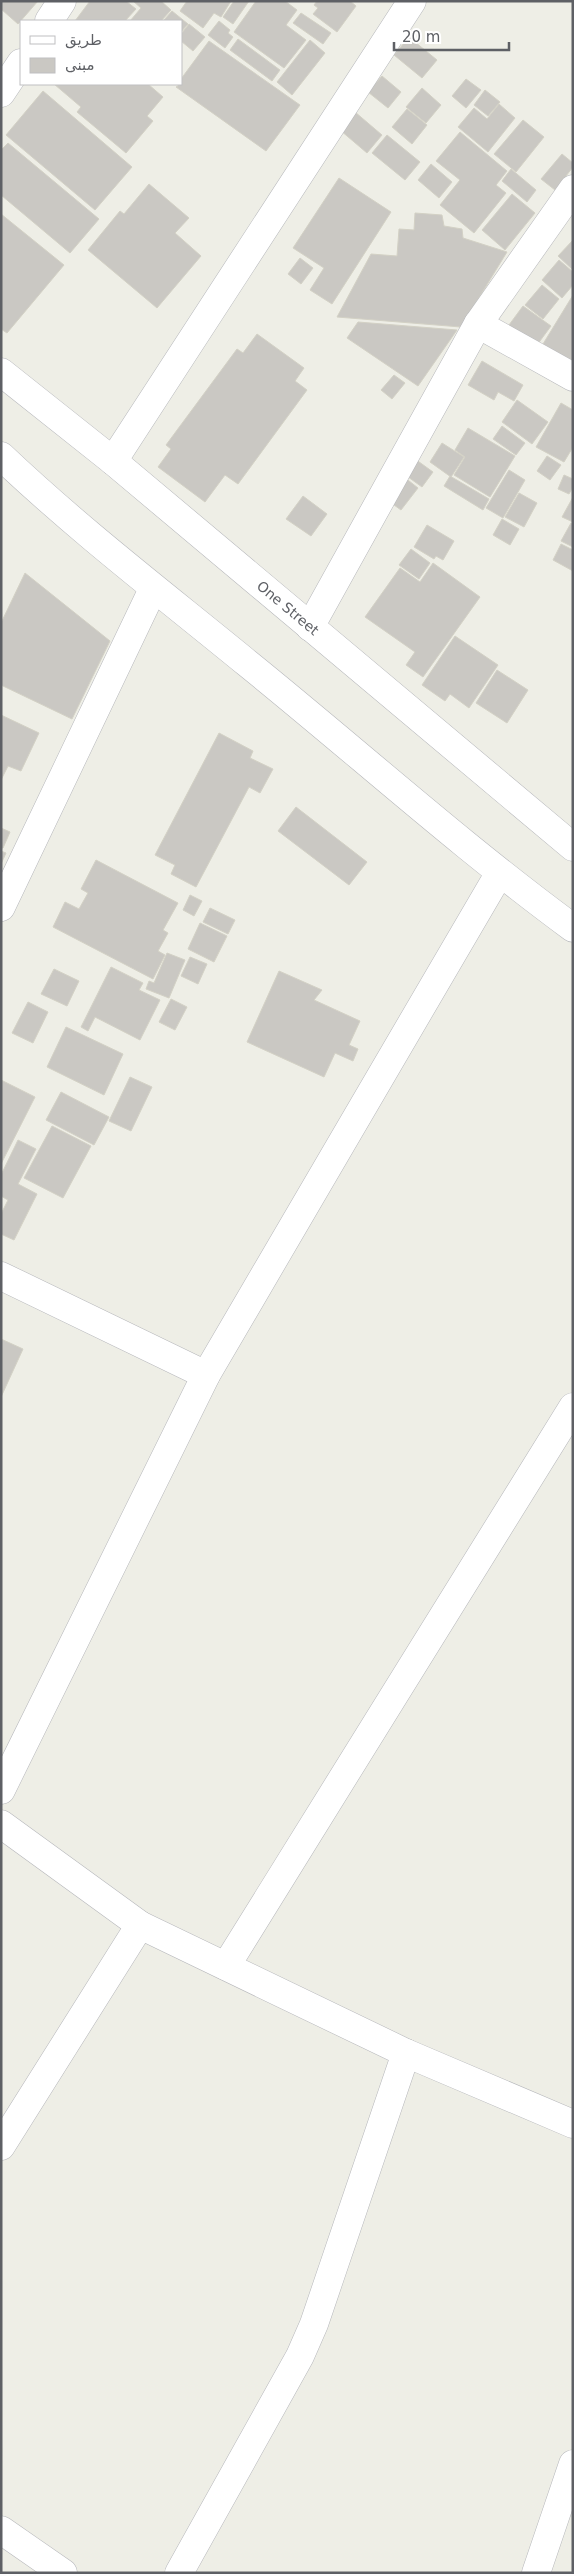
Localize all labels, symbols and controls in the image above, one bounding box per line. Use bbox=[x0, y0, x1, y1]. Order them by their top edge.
legend bbox=[20, 20, 182, 85]
scale bar bbox=[394, 20, 509, 52]
text: 20 m bbox=[402, 28, 440, 46]
text: طريق bbox=[65, 31, 102, 49]
text: مبنى bbox=[65, 56, 95, 74]
street label: One Street bbox=[254, 578, 322, 639]

